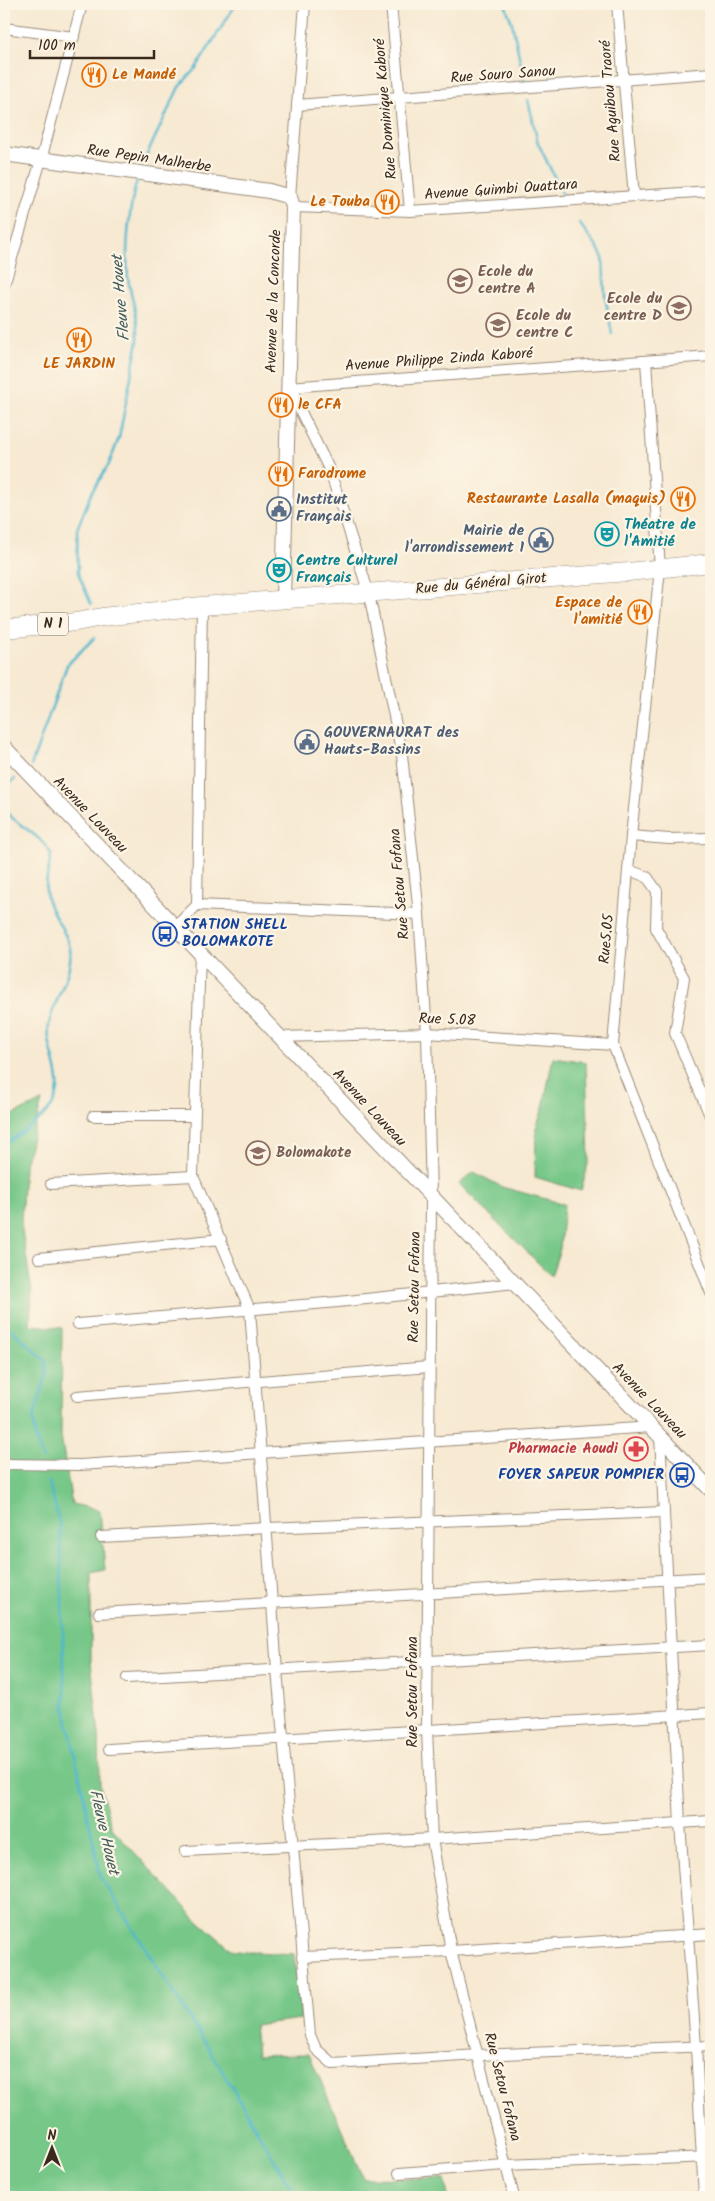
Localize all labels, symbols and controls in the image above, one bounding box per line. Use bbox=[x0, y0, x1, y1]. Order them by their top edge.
scale bar bbox=[30, 28, 154, 60]
text: 100 m bbox=[38, 34, 76, 58]
street label: Rue Dominique Kaboré bbox=[368, 36, 404, 181]
street label: Rue Aguibou Traoré bbox=[594, 38, 628, 163]
street label: Rue Souro Sanou bbox=[450, 59, 556, 91]
restaurant icon: Le Mandé bbox=[81, 62, 107, 88]
place label: Le Mandé bbox=[112, 63, 177, 87]
street label: Rue Pepin Malherbe bbox=[85, 138, 213, 180]
street label: Avenue Guimbi Ouattara bbox=[424, 173, 578, 207]
restaurant icon: Le Touba bbox=[374, 189, 400, 215]
place label: Le Touba bbox=[310, 190, 370, 214]
street label: Avenue de la Concorde bbox=[260, 229, 289, 373]
water label: Fleuve Houet bbox=[105, 251, 137, 342]
place label: Ecole du centre A bbox=[478, 260, 536, 301]
school or university icon: Ecole du centre A bbox=[447, 268, 473, 294]
place label: Ecole du centre D bbox=[604, 287, 663, 328]
school or university icon: Ecole du centre D bbox=[666, 295, 692, 321]
place label: Ecole du centre C bbox=[516, 304, 574, 345]
school or university icon: Ecole du centre C bbox=[485, 312, 511, 338]
restaurant icon: LE JARDIN bbox=[66, 327, 92, 353]
street label: Avenue Philippe Zinda Kaboré bbox=[344, 341, 535, 379]
place label: LE JARDIN bbox=[43, 352, 116, 376]
restaurant icon: le CFA bbox=[268, 392, 294, 418]
place label: le CFA bbox=[298, 393, 342, 417]
restaurant icon: Farodrome bbox=[268, 461, 294, 487]
place label: Farodrome bbox=[298, 462, 367, 486]
restaurant icon: Restaurante Lasalla (maquis) bbox=[670, 486, 696, 512]
place label: Restaurante Lasalla (maquis) bbox=[467, 487, 666, 511]
place label: Institut Français bbox=[296, 488, 351, 529]
public building icon: Institut Français bbox=[266, 496, 292, 522]
place label: Théatre de l'Amitié bbox=[624, 513, 696, 554]
place label: Mairie de l'arrondissement 1 bbox=[405, 519, 525, 560]
theatre icon: Théatre de l'Amitié bbox=[594, 521, 620, 547]
public building icon: Mairie de l'arrondissement 1 bbox=[528, 527, 554, 553]
place label: Centre Culturel Français bbox=[296, 549, 398, 590]
theatre icon: Centre Culturel Français bbox=[266, 557, 292, 583]
street label: Rue du Général Girot bbox=[414, 566, 548, 602]
place label: Espace de l'amitié bbox=[555, 591, 623, 632]
restaurant icon: Espace de l'amitié bbox=[627, 599, 653, 625]
road number: N 1 bbox=[38, 612, 68, 636]
place label: GOUVERNAURAT des Hauts-Bassins bbox=[324, 721, 459, 762]
public building icon: GOUVERNAURAT des Hauts-Bassins bbox=[294, 729, 320, 755]
street label: Avenue Louveau bbox=[47, 771, 133, 859]
street label: Rue Setou Fofana bbox=[383, 827, 417, 941]
street label: Rue5.05 bbox=[593, 912, 621, 965]
place label: STATION SHELL BOLOMAKOTE bbox=[182, 913, 288, 954]
bus stop icon: STATION SHELL BOLOMAKOTE bbox=[152, 921, 178, 947]
street label: Rue 5.08 bbox=[418, 1007, 477, 1033]
street label: Avenue Louveau bbox=[326, 1063, 412, 1153]
school or university icon: Bolomakote bbox=[245, 1140, 271, 1166]
place label: Bolomakote bbox=[276, 1141, 352, 1165]
street label: Rue Setou Fofana bbox=[402, 1231, 428, 1343]
street label: Avenue Louveau bbox=[606, 1357, 692, 1445]
pharmacy icon: Pharmacie Aoudi bbox=[623, 1436, 649, 1462]
place label: Pharmacie Aoudi bbox=[508, 1437, 619, 1461]
bus stop icon: FOYER SAPEUR POMPIER bbox=[669, 1462, 695, 1488]
place label: FOYER SAPEUR POMPIER bbox=[498, 1463, 664, 1487]
street label: Rue Setou Fofana bbox=[401, 1636, 425, 1748]
water label: Fleuve Houet bbox=[82, 1787, 127, 1880]
street label: Rue Setou Fofana bbox=[477, 2030, 527, 2144]
north arrow bbox=[28, 2124, 78, 2174]
text: N bbox=[48, 2125, 57, 2147]

